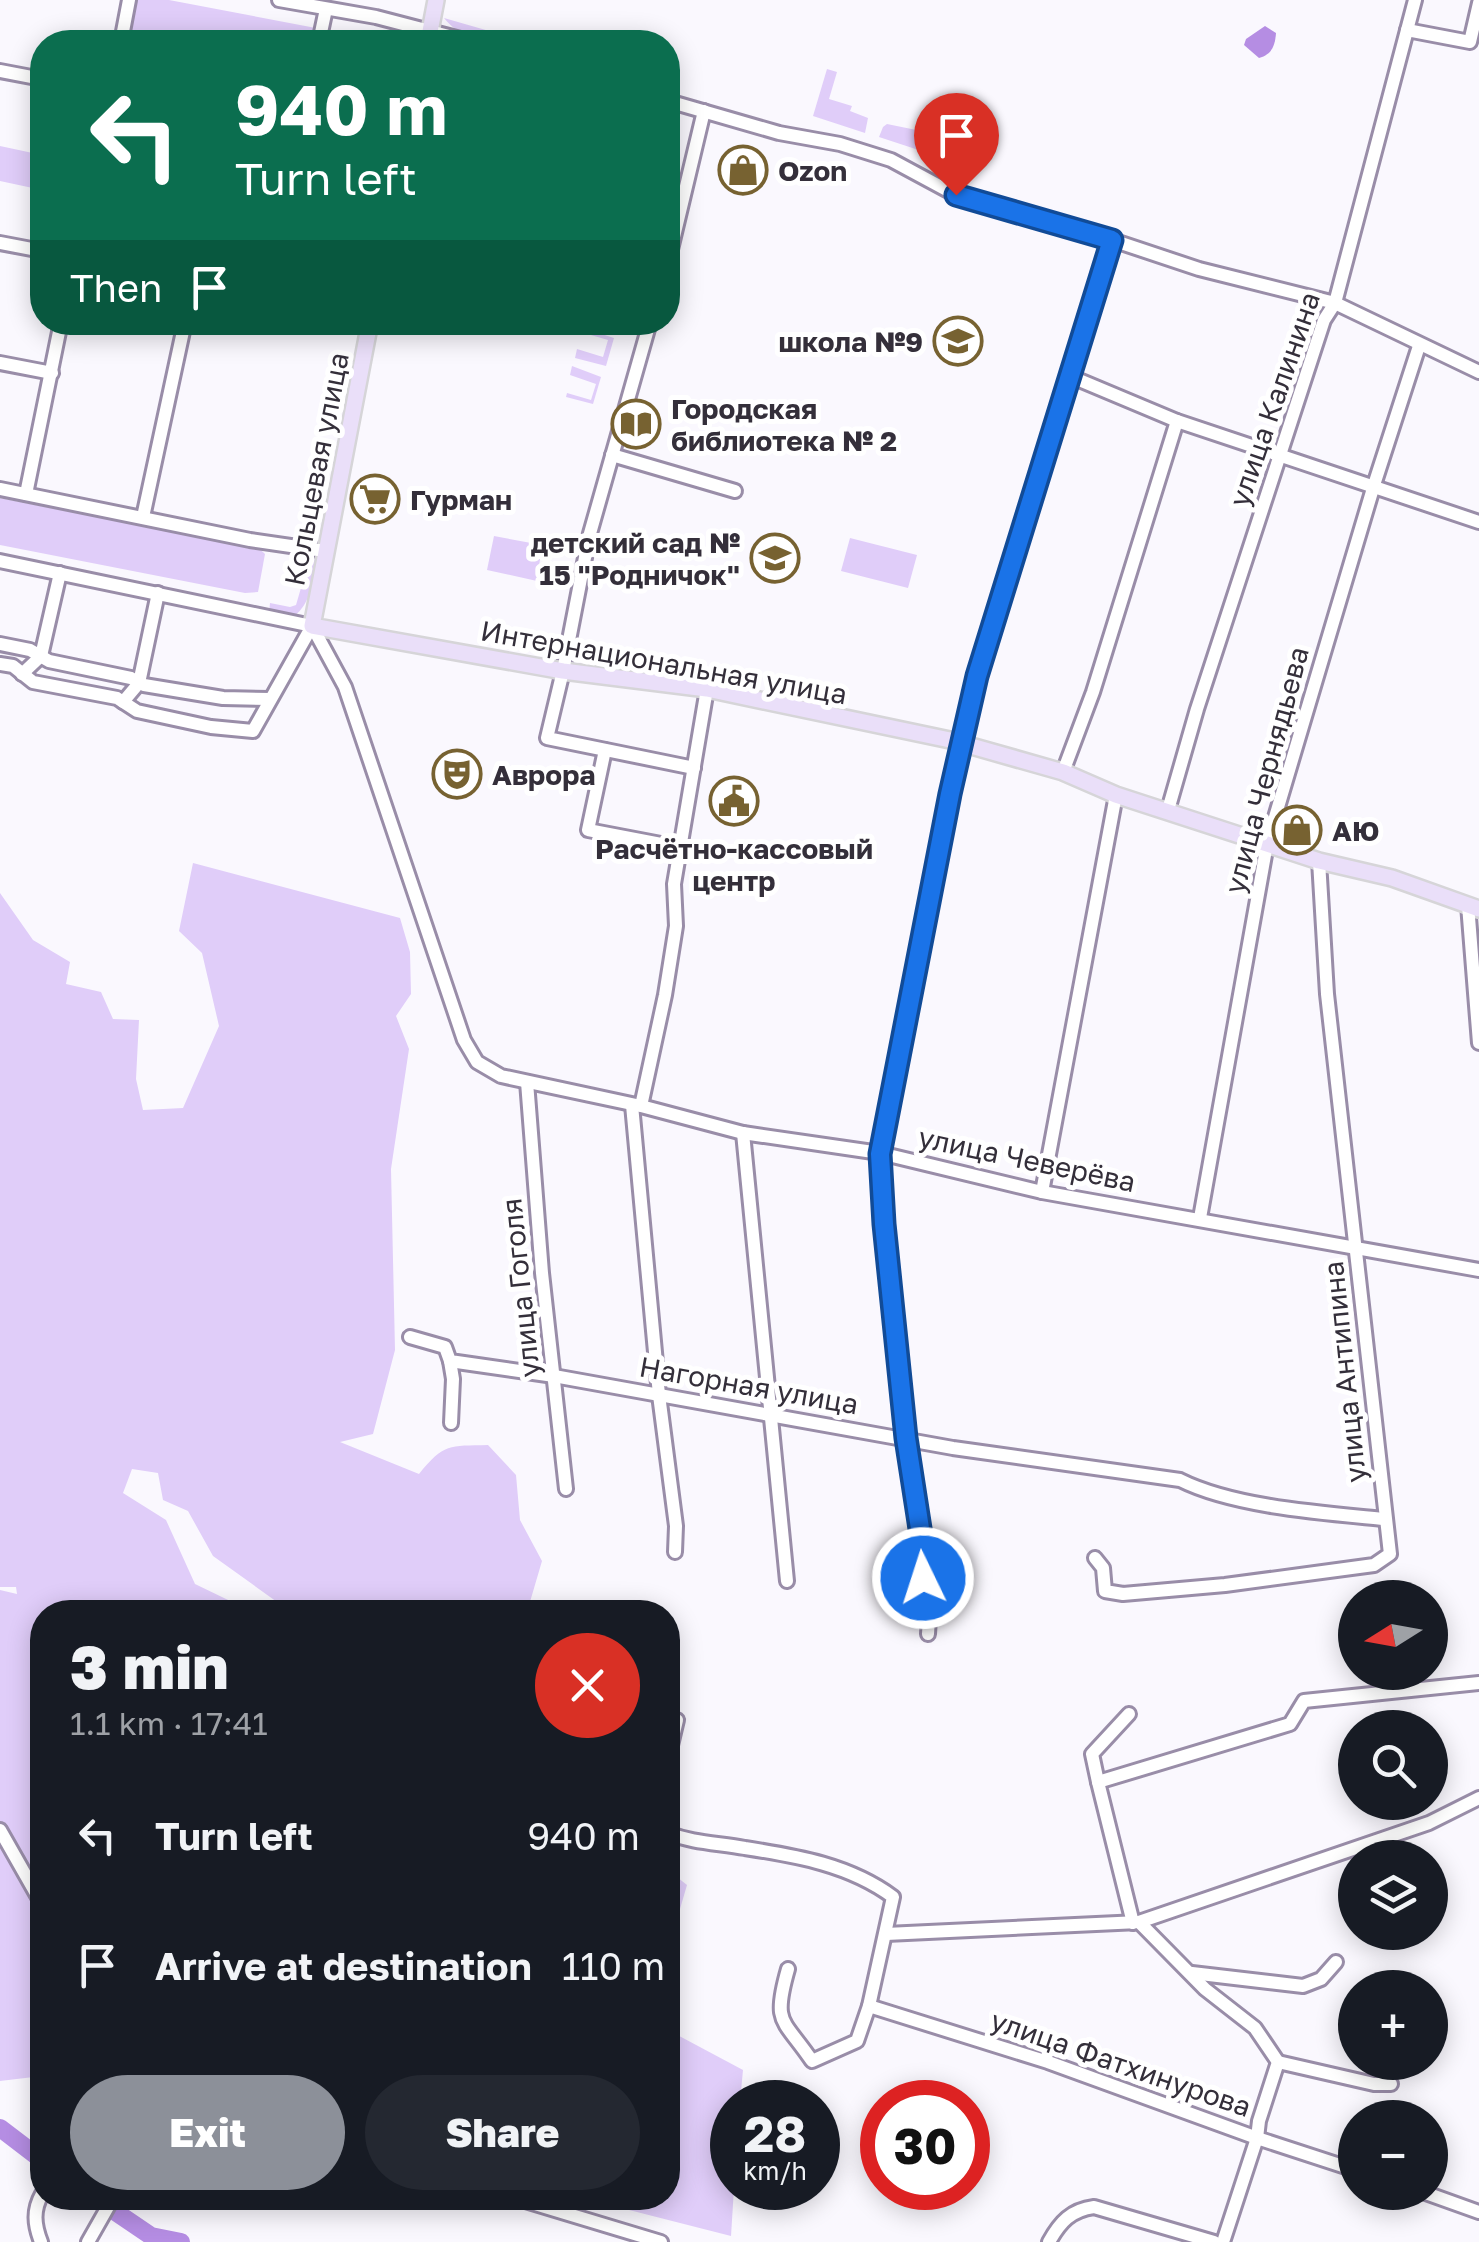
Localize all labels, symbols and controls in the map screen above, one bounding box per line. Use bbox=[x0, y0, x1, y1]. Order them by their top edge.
text: 940 m bbox=[235, 66, 447, 150]
icon: left bbox=[70, 70, 200, 200]
pin bbox=[914, 93, 999, 196]
icon: arrive bbox=[929, 108, 984, 163]
shop icon: Ozon bbox=[717, 144, 769, 196]
text: Turn left bbox=[235, 151, 417, 205]
place label: Ozon bbox=[778, 154, 847, 187]
icon: arrive bbox=[182, 260, 237, 315]
text: Then bbox=[70, 265, 162, 310]
street label: улица Калинина bbox=[1222, 287, 1326, 511]
school or university icon: школа №9 bbox=[932, 315, 984, 367]
place label: школа №9 bbox=[778, 325, 923, 358]
street label: Кольцевая улица bbox=[277, 350, 355, 588]
place label: Городская библиотека № 2 bbox=[671, 392, 897, 457]
library icon: Городская библиотека № 2 bbox=[610, 398, 662, 450]
supermarket icon: Гурман bbox=[349, 473, 401, 525]
place label: Гурман bbox=[410, 483, 512, 516]
place label: детский сад № 15 "Родничок" bbox=[531, 526, 740, 591]
school or university icon: детский сад № 15 "Родничок" bbox=[749, 532, 801, 584]
street label: Интернациональная улица bbox=[478, 614, 850, 710]
street label: улица Чернядьева bbox=[1217, 643, 1315, 897]
theatre icon: Аврора bbox=[431, 748, 483, 800]
place label: Аврора bbox=[492, 758, 596, 791]
public building icon: Расчётно-кассовый центр bbox=[708, 775, 760, 827]
shop icon: АЮ bbox=[1271, 804, 1323, 856]
place label: АЮ bbox=[1332, 814, 1379, 847]
place label: Расчётно-кассовый центр bbox=[595, 832, 873, 897]
street label: улица Чеверёва bbox=[915, 1120, 1139, 1198]
street label: улица Гоголя bbox=[494, 1197, 546, 1379]
street label: улица Антипина bbox=[1316, 1260, 1372, 1484]
street label: Нагорная улица bbox=[637, 1350, 861, 1420]
position arrow bbox=[871, 1526, 975, 1630]
north arrow bbox=[1338, 1580, 1448, 1690]
map controls bbox=[1338, 1580, 1448, 2210]
text: 3 min bbox=[70, 1630, 229, 1702]
button: close bbox=[535, 1633, 640, 1738]
text: 1.1 km · 17:41 bbox=[70, 1704, 268, 1742]
button: search bbox=[1338, 1710, 1448, 1820]
icon: left bbox=[70, 1808, 125, 1863]
text: Turn left bbox=[155, 1813, 313, 1858]
text: 940 m bbox=[527, 1813, 640, 1858]
button: layers bbox=[1338, 1840, 1448, 1950]
icon: arrive bbox=[70, 1938, 125, 1993]
text: Arrive at destination bbox=[155, 1943, 532, 1988]
text: 110 m bbox=[562, 1943, 665, 1988]
button: + bbox=[1338, 1970, 1448, 2080]
street label: улица Фатхинурова bbox=[986, 2003, 1256, 2123]
button: Exit bbox=[70, 2075, 345, 2190]
button: Share bbox=[365, 2075, 640, 2190]
speed limit sign: 30 bbox=[860, 2080, 990, 2210]
button: − bbox=[1338, 2100, 1448, 2210]
text: 28 bbox=[744, 2103, 806, 2163]
text: km/h bbox=[743, 2155, 807, 2186]

